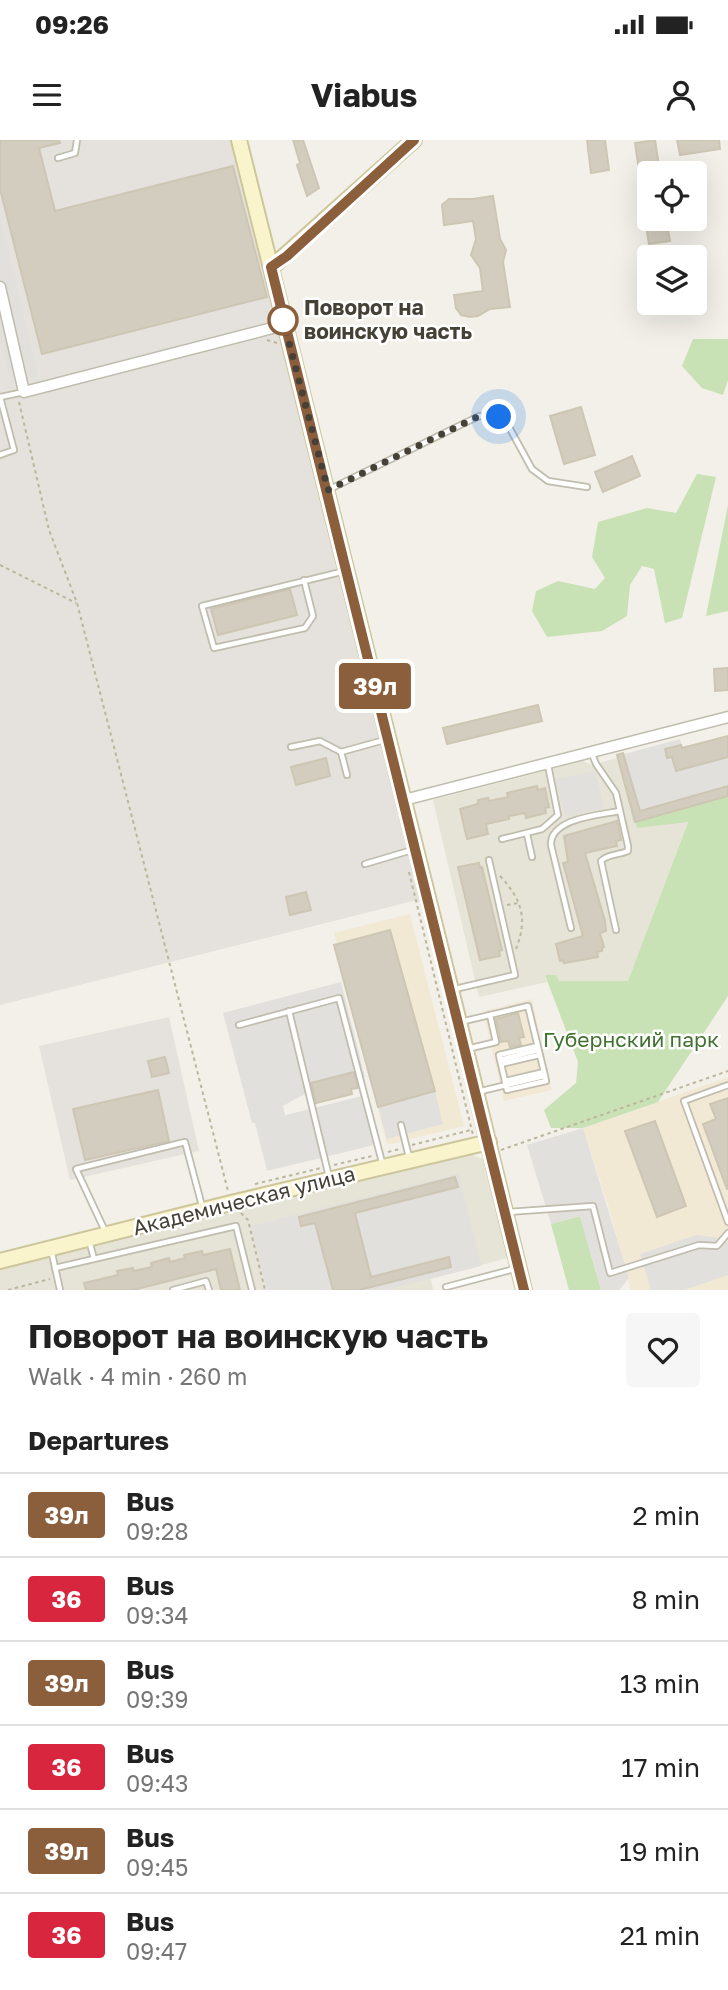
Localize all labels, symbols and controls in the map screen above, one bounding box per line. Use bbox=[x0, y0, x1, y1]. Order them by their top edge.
text: 09:26 bbox=[35, 9, 109, 40]
icon: menu bbox=[28, 76, 66, 114]
text: Viabus bbox=[311, 76, 417, 114]
icon: person bbox=[662, 76, 700, 114]
map controls bbox=[637, 161, 707, 315]
button: locate bbox=[637, 161, 707, 231]
button: layers bbox=[637, 245, 707, 315]
place label: Поворот на воинскую часть bbox=[304, 294, 472, 344]
marker: Поворот на воинскую часть bbox=[268, 305, 298, 335]
your location bbox=[481, 399, 516, 434]
line badge: 39л bbox=[335, 663, 415, 709]
text: 39л bbox=[353, 671, 397, 700]
park label: Губернский парк bbox=[543, 1026, 719, 1052]
street label: Академическая улица bbox=[130, 1160, 358, 1240]
button: heart bbox=[626, 1313, 700, 1387]
text: Поворот на воинскую часть bbox=[28, 1316, 488, 1355]
text: Walk · 4 min · 260 m bbox=[28, 1362, 247, 1390]
text: Departures bbox=[28, 1425, 169, 1456]
text: Bus bbox=[126, 1486, 174, 1517]
text: 39л bbox=[44, 1500, 89, 1529]
text: 2 min bbox=[632, 1500, 700, 1531]
text: 09:28 bbox=[126, 1517, 188, 1545]
text: Bus bbox=[126, 1570, 174, 1601]
text: 36 bbox=[52, 1584, 81, 1613]
text: 8 min bbox=[632, 1584, 700, 1615]
text: 09:34 bbox=[126, 1601, 189, 1629]
text: Bus bbox=[126, 1654, 174, 1685]
text: 39л bbox=[44, 1668, 89, 1697]
text: 13 min bbox=[620, 1668, 700, 1699]
text: 09:39 bbox=[126, 1685, 188, 1713]
text: Bus bbox=[126, 1738, 174, 1769]
text: 36 bbox=[52, 1752, 81, 1781]
text: 17 min bbox=[621, 1752, 700, 1783]
text: 09:43 bbox=[126, 1769, 189, 1797]
text: Bus bbox=[126, 1822, 174, 1853]
text: 39л bbox=[44, 1836, 89, 1865]
text: 19 min bbox=[619, 1836, 700, 1867]
text: 09:45 bbox=[126, 1853, 188, 1881]
text: Bus bbox=[126, 1906, 174, 1937]
text: 36 bbox=[52, 1920, 81, 1949]
text: 21 min bbox=[620, 1920, 700, 1951]
text: 09:47 bbox=[126, 1937, 187, 1965]

